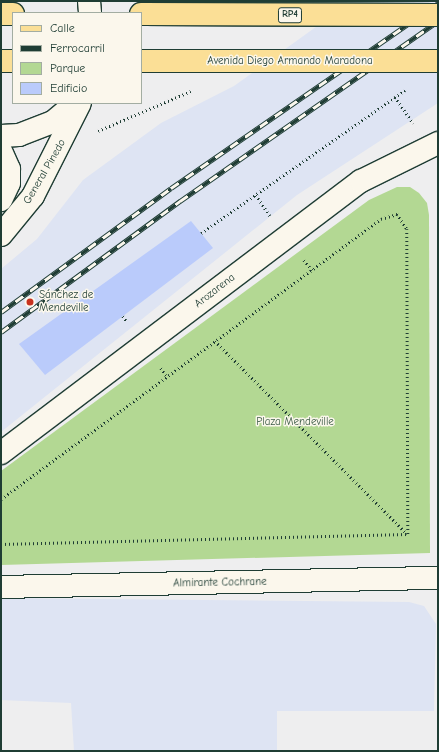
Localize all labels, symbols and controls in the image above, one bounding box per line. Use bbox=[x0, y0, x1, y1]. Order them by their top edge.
road number: RP4 bbox=[277, 7, 303, 23]
legend bbox=[12, 12, 142, 104]
text: Calle bbox=[50, 21, 75, 35]
text: Ferrocarril bbox=[50, 41, 105, 55]
street label: Avenida Diego Armando Maradona bbox=[207, 54, 373, 68]
text: Parque bbox=[50, 61, 85, 75]
text: Edificio bbox=[50, 81, 87, 95]
street label: General Pinedo bbox=[21, 137, 69, 207]
street label: Arozarena bbox=[192, 271, 238, 311]
place label: Sánchez de Mendeville bbox=[39, 289, 93, 315]
marker: Sánchez de Mendeville bbox=[24, 296, 36, 308]
park label: Plaza Mendeville bbox=[256, 415, 334, 429]
street label: Almirante Cochrane bbox=[173, 576, 267, 590]

